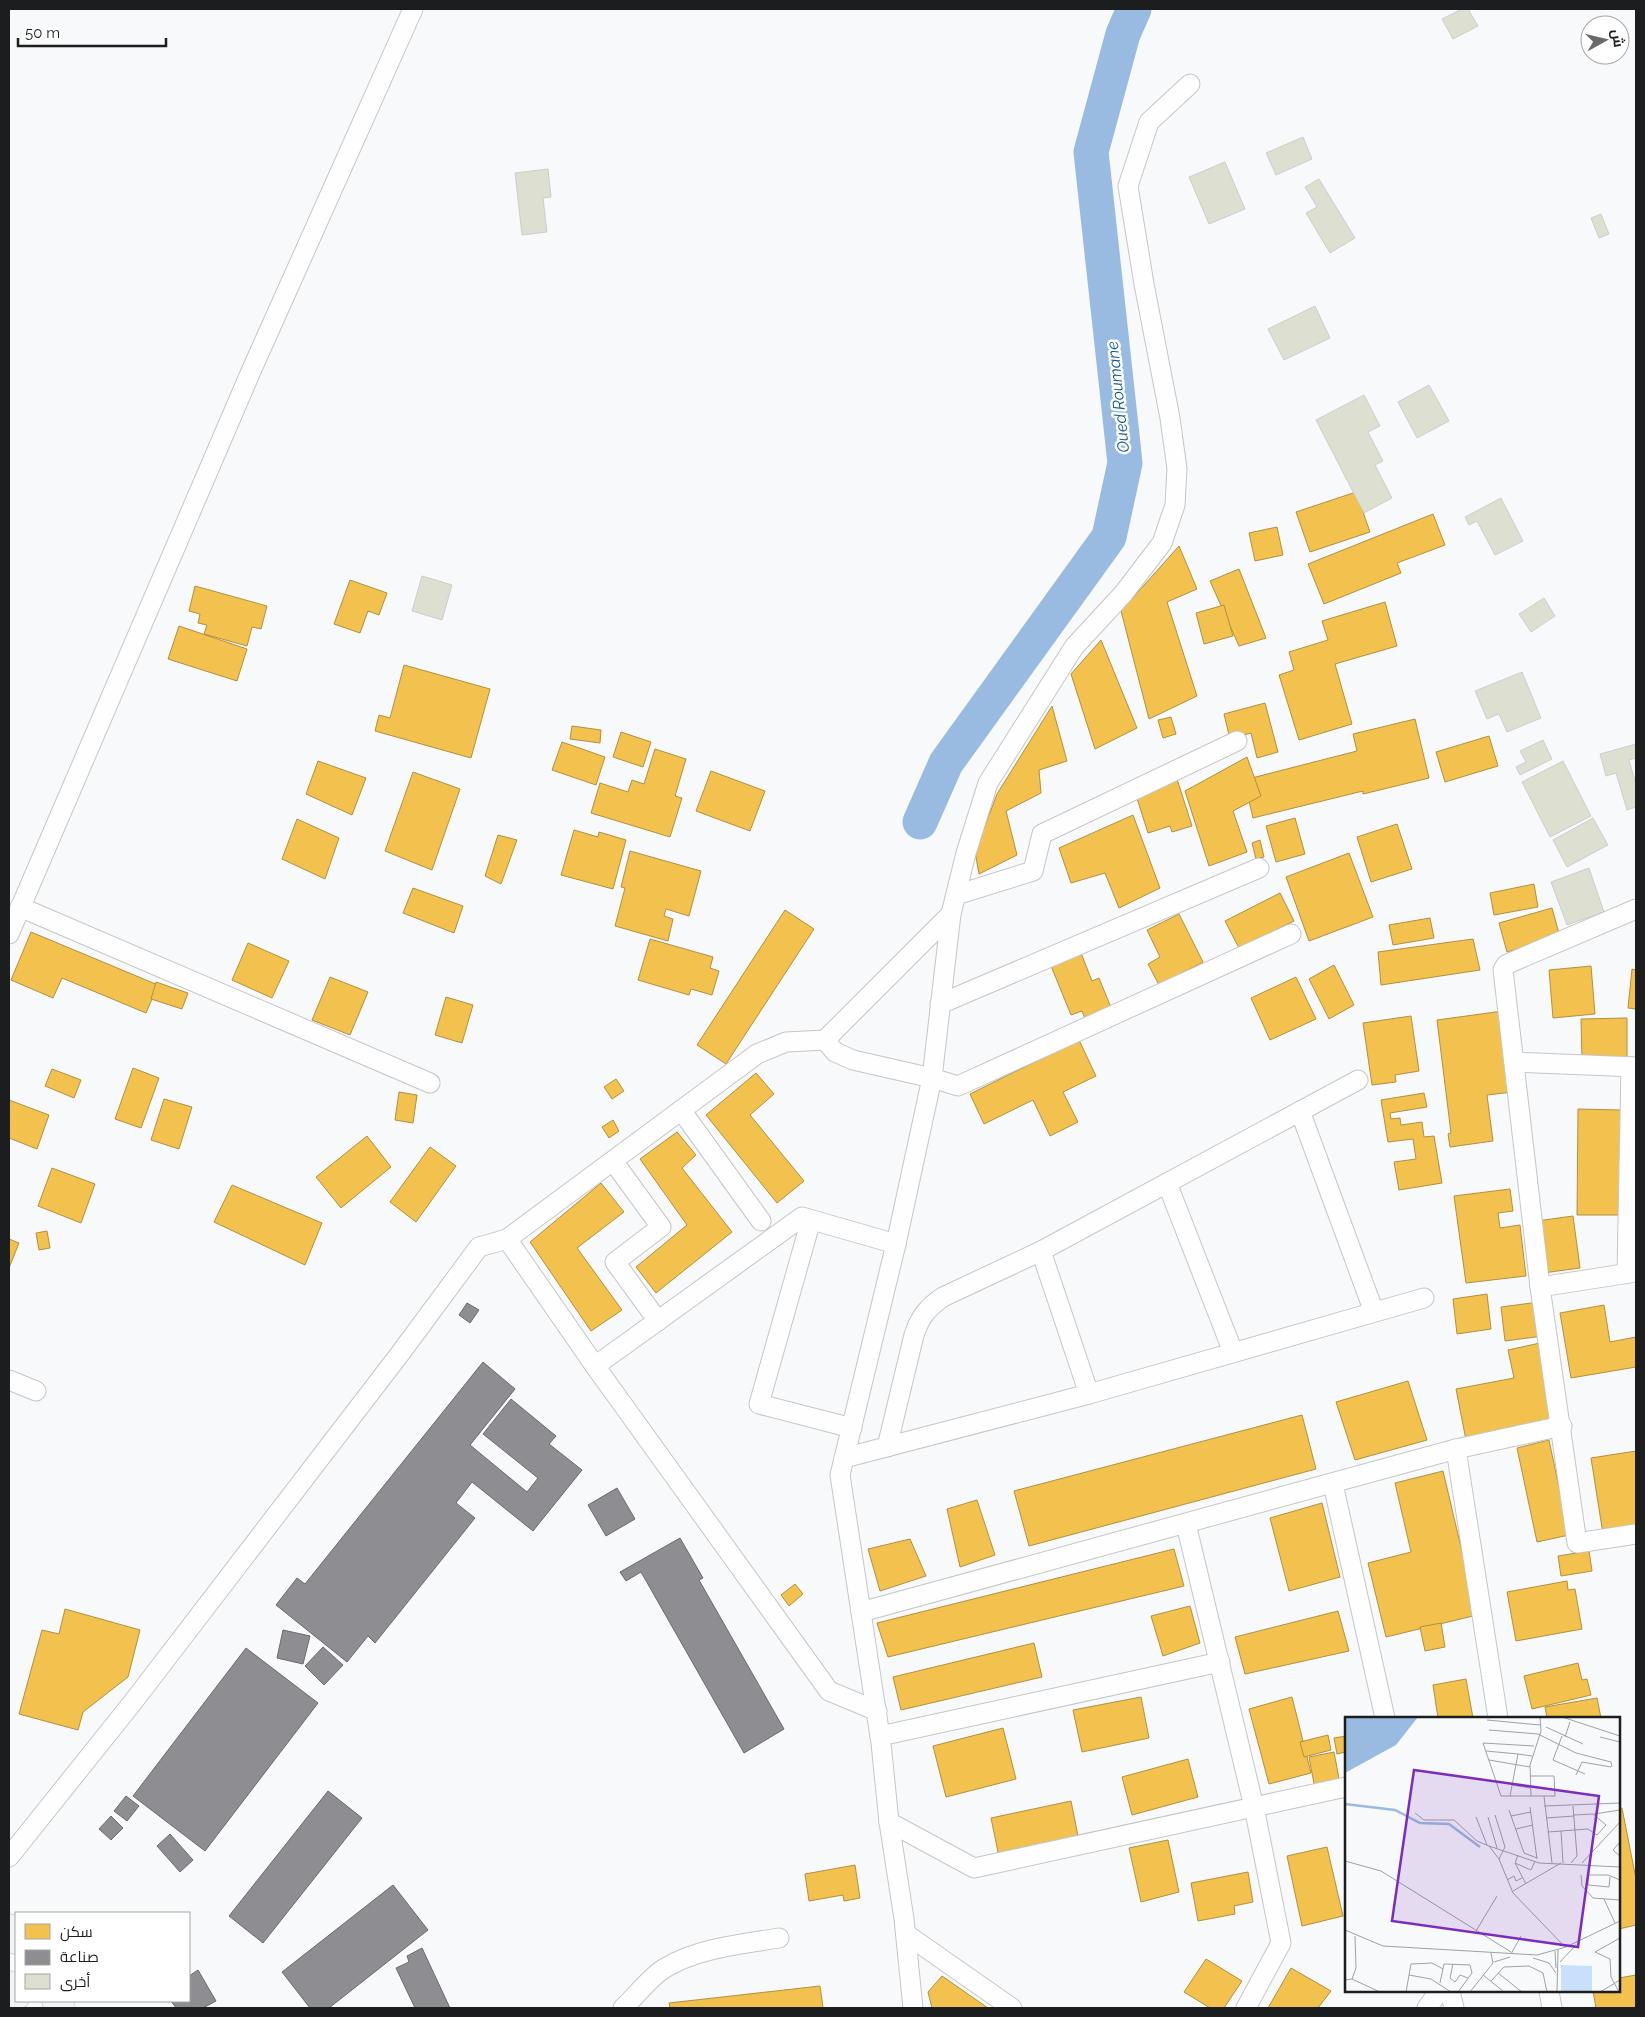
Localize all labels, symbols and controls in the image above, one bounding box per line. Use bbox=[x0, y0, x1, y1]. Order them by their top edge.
scale bar bbox=[18, 15, 165, 47]
north arrow bbox=[1580, 15, 1630, 65]
text: 50 m bbox=[25, 24, 60, 42]
text: ش bbox=[1608, 28, 1627, 48]
water label: Oued Roumane bbox=[1103, 340, 1133, 454]
inset map bbox=[1345, 1717, 1620, 1992]
legend bbox=[15, 1912, 190, 2002]
text: سكن bbox=[60, 1923, 93, 1942]
text: صناعة bbox=[60, 1948, 99, 1966]
text: أخرى bbox=[60, 1972, 90, 1992]

